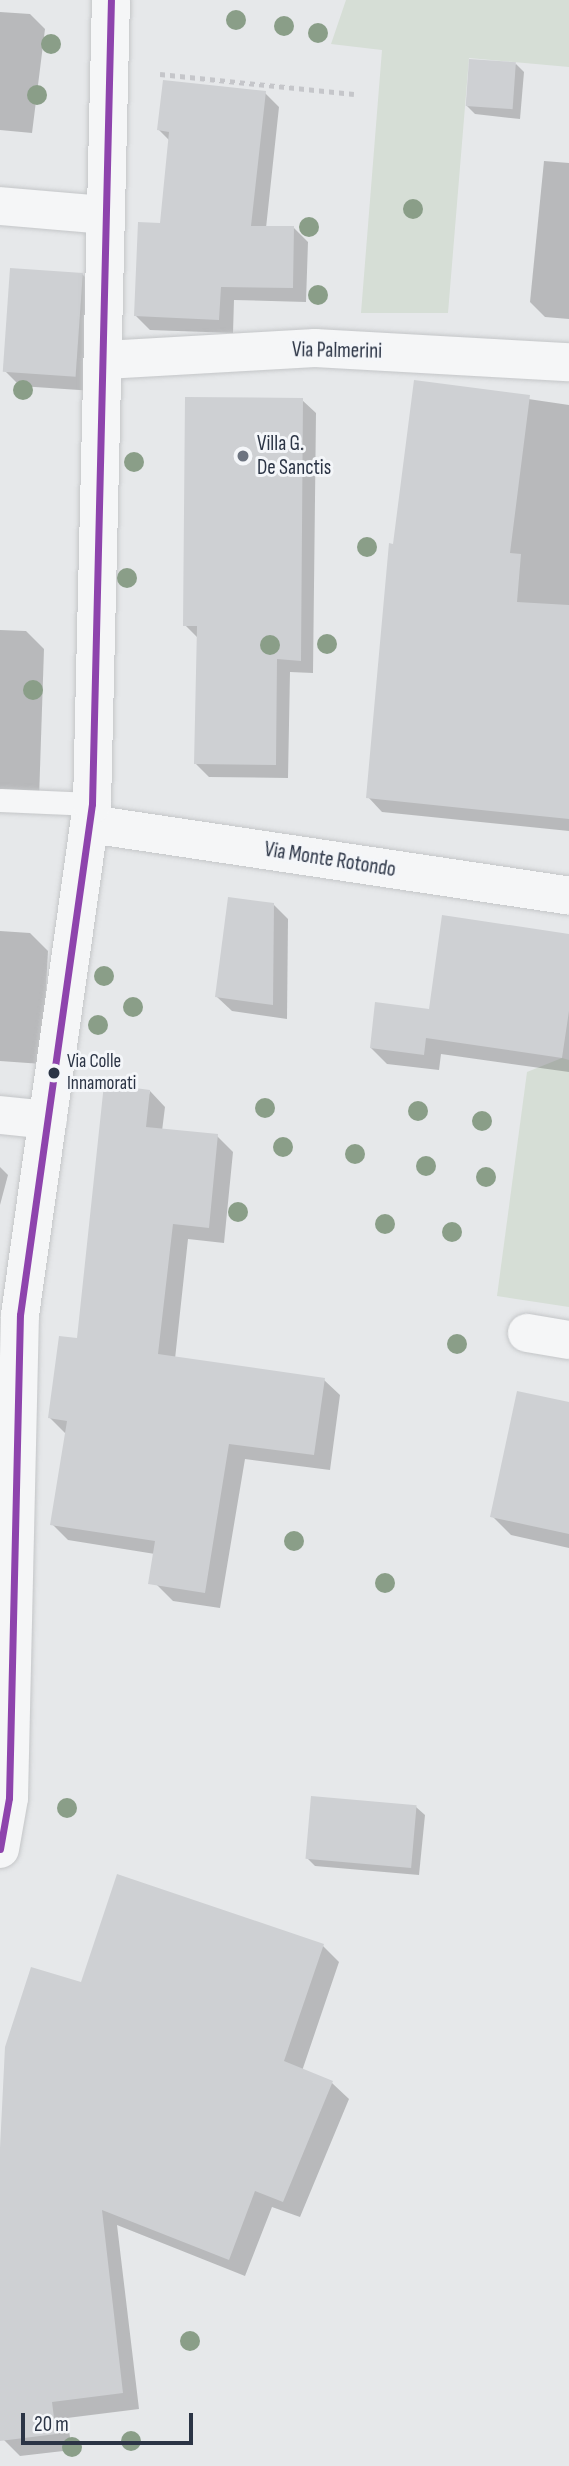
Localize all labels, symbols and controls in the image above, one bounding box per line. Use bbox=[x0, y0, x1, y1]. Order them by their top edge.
street label: Via Palmerini bbox=[292, 338, 382, 364]
place label: Villa G. De Sanctis bbox=[257, 431, 331, 481]
marker: Villa G. De Sanctis bbox=[235, 448, 251, 464]
street label: Via Monte Rotondo bbox=[262, 837, 398, 883]
place label: Via Colle Innamorati bbox=[67, 1051, 136, 1095]
marker: Via Colle Innamorati bbox=[47, 1066, 61, 1080]
scale bar bbox=[24, 2400, 196, 2444]
text: 20 m bbox=[34, 2412, 69, 2437]

